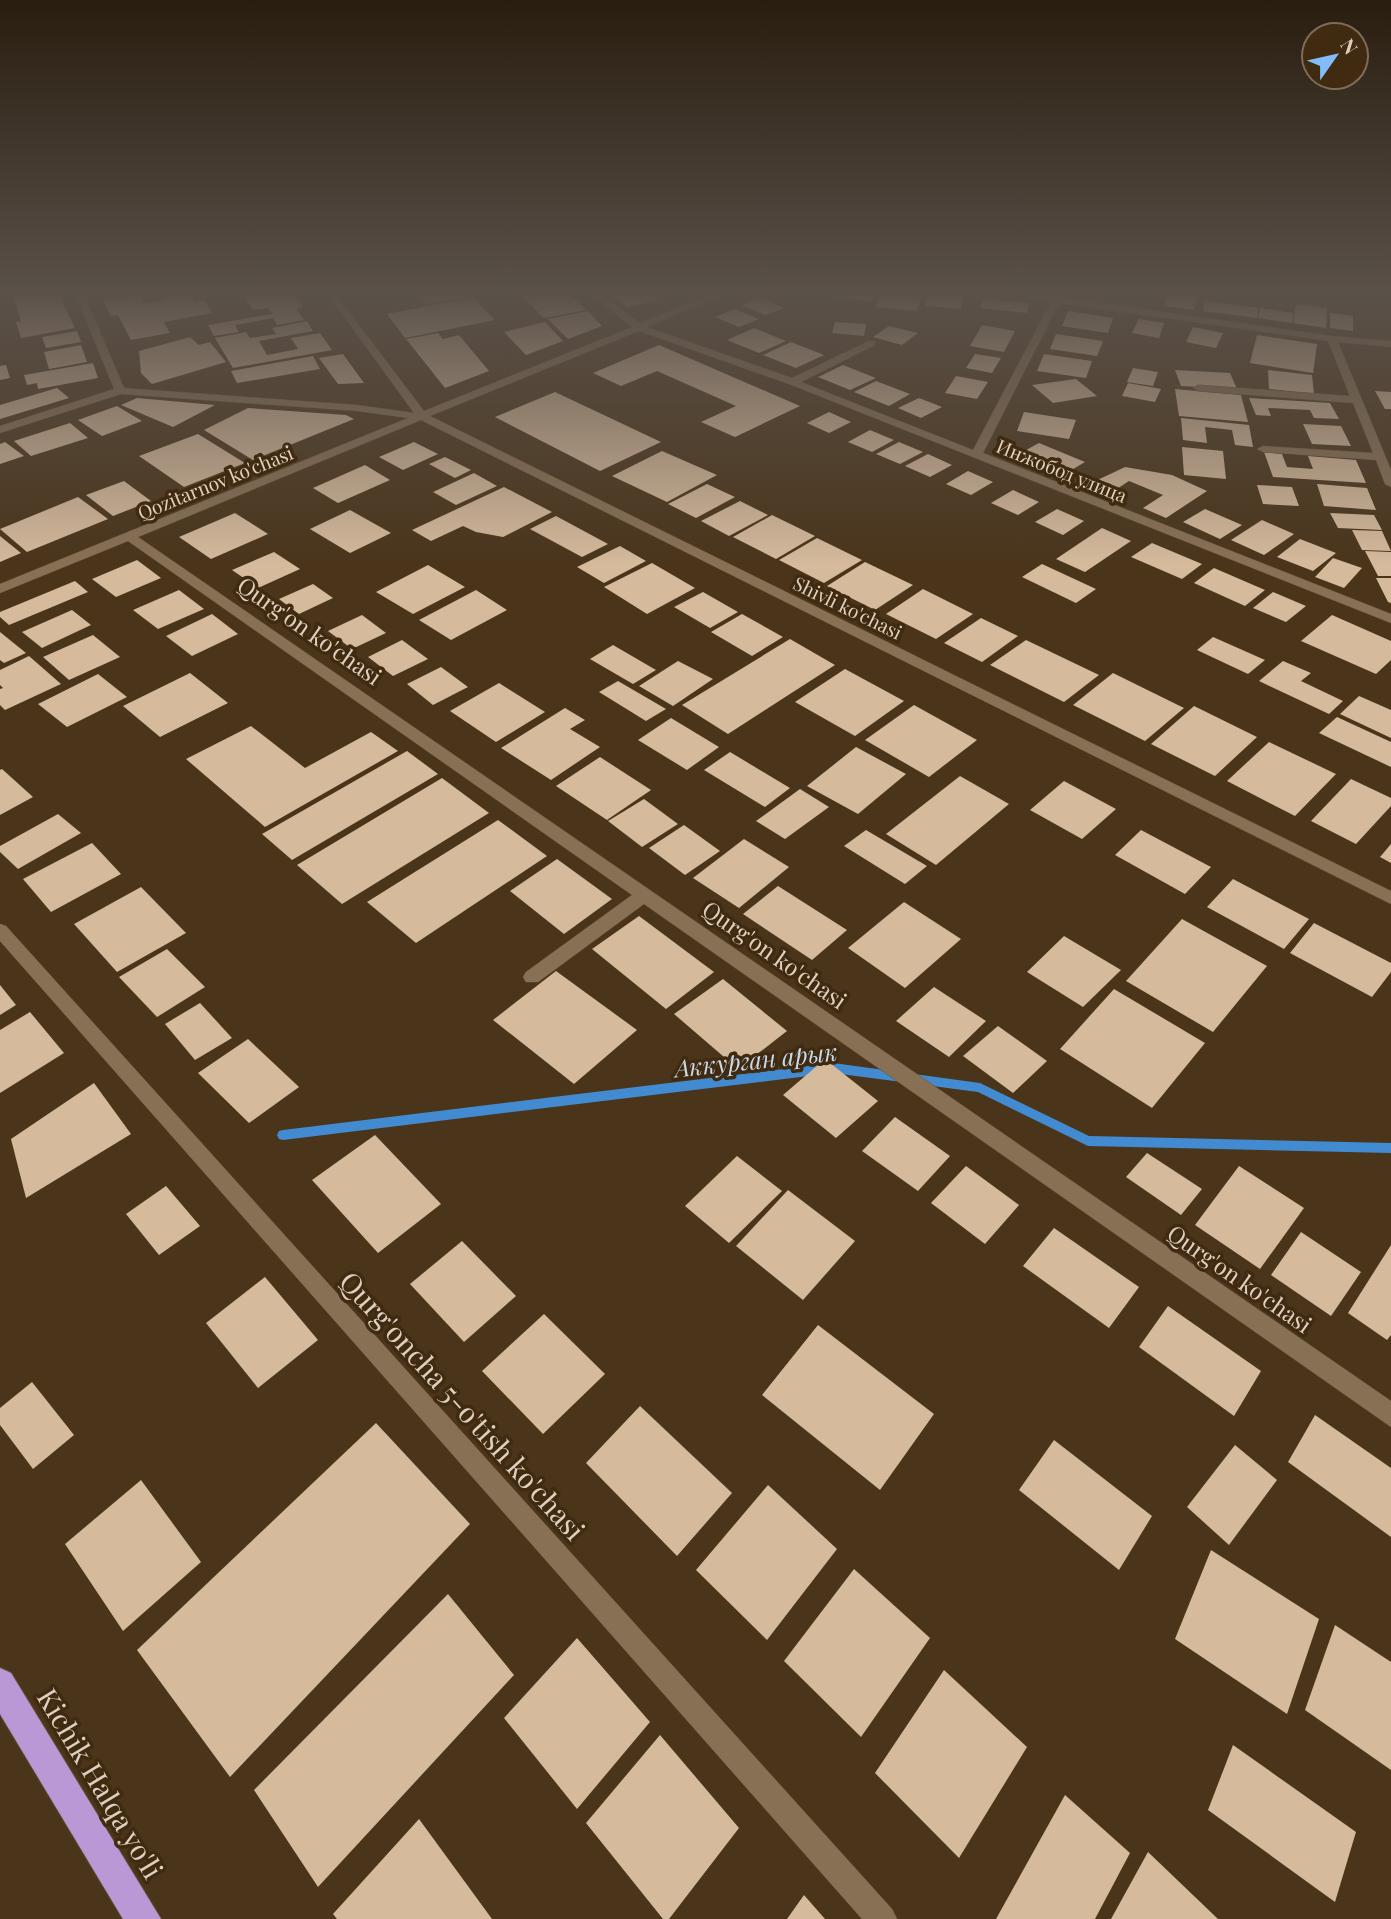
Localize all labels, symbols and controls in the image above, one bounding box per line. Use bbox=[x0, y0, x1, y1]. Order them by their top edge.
north arrow bbox=[1300, 21, 1370, 91]
text: N bbox=[1335, 33, 1365, 59]
street label: Инжобод улица bbox=[993, 432, 1132, 508]
street label: Qozitarnov ko'chasi bbox=[133, 439, 297, 525]
street label: Qurg'on ko'chasi bbox=[232, 569, 388, 691]
street label: Shivli ko'chasi bbox=[789, 569, 907, 645]
street label: Qurg'on ko'chasi bbox=[697, 893, 853, 1015]
water label: Аккурган арык bbox=[670, 1035, 839, 1084]
street label: Qurg'on ko'chasi bbox=[1162, 1217, 1318, 1339]
street label: Qurg'oncha 5-o'tish ko'chasi bbox=[332, 1263, 594, 1547]
street label: Kichik Halqa yo'li bbox=[30, 1681, 172, 1885]

